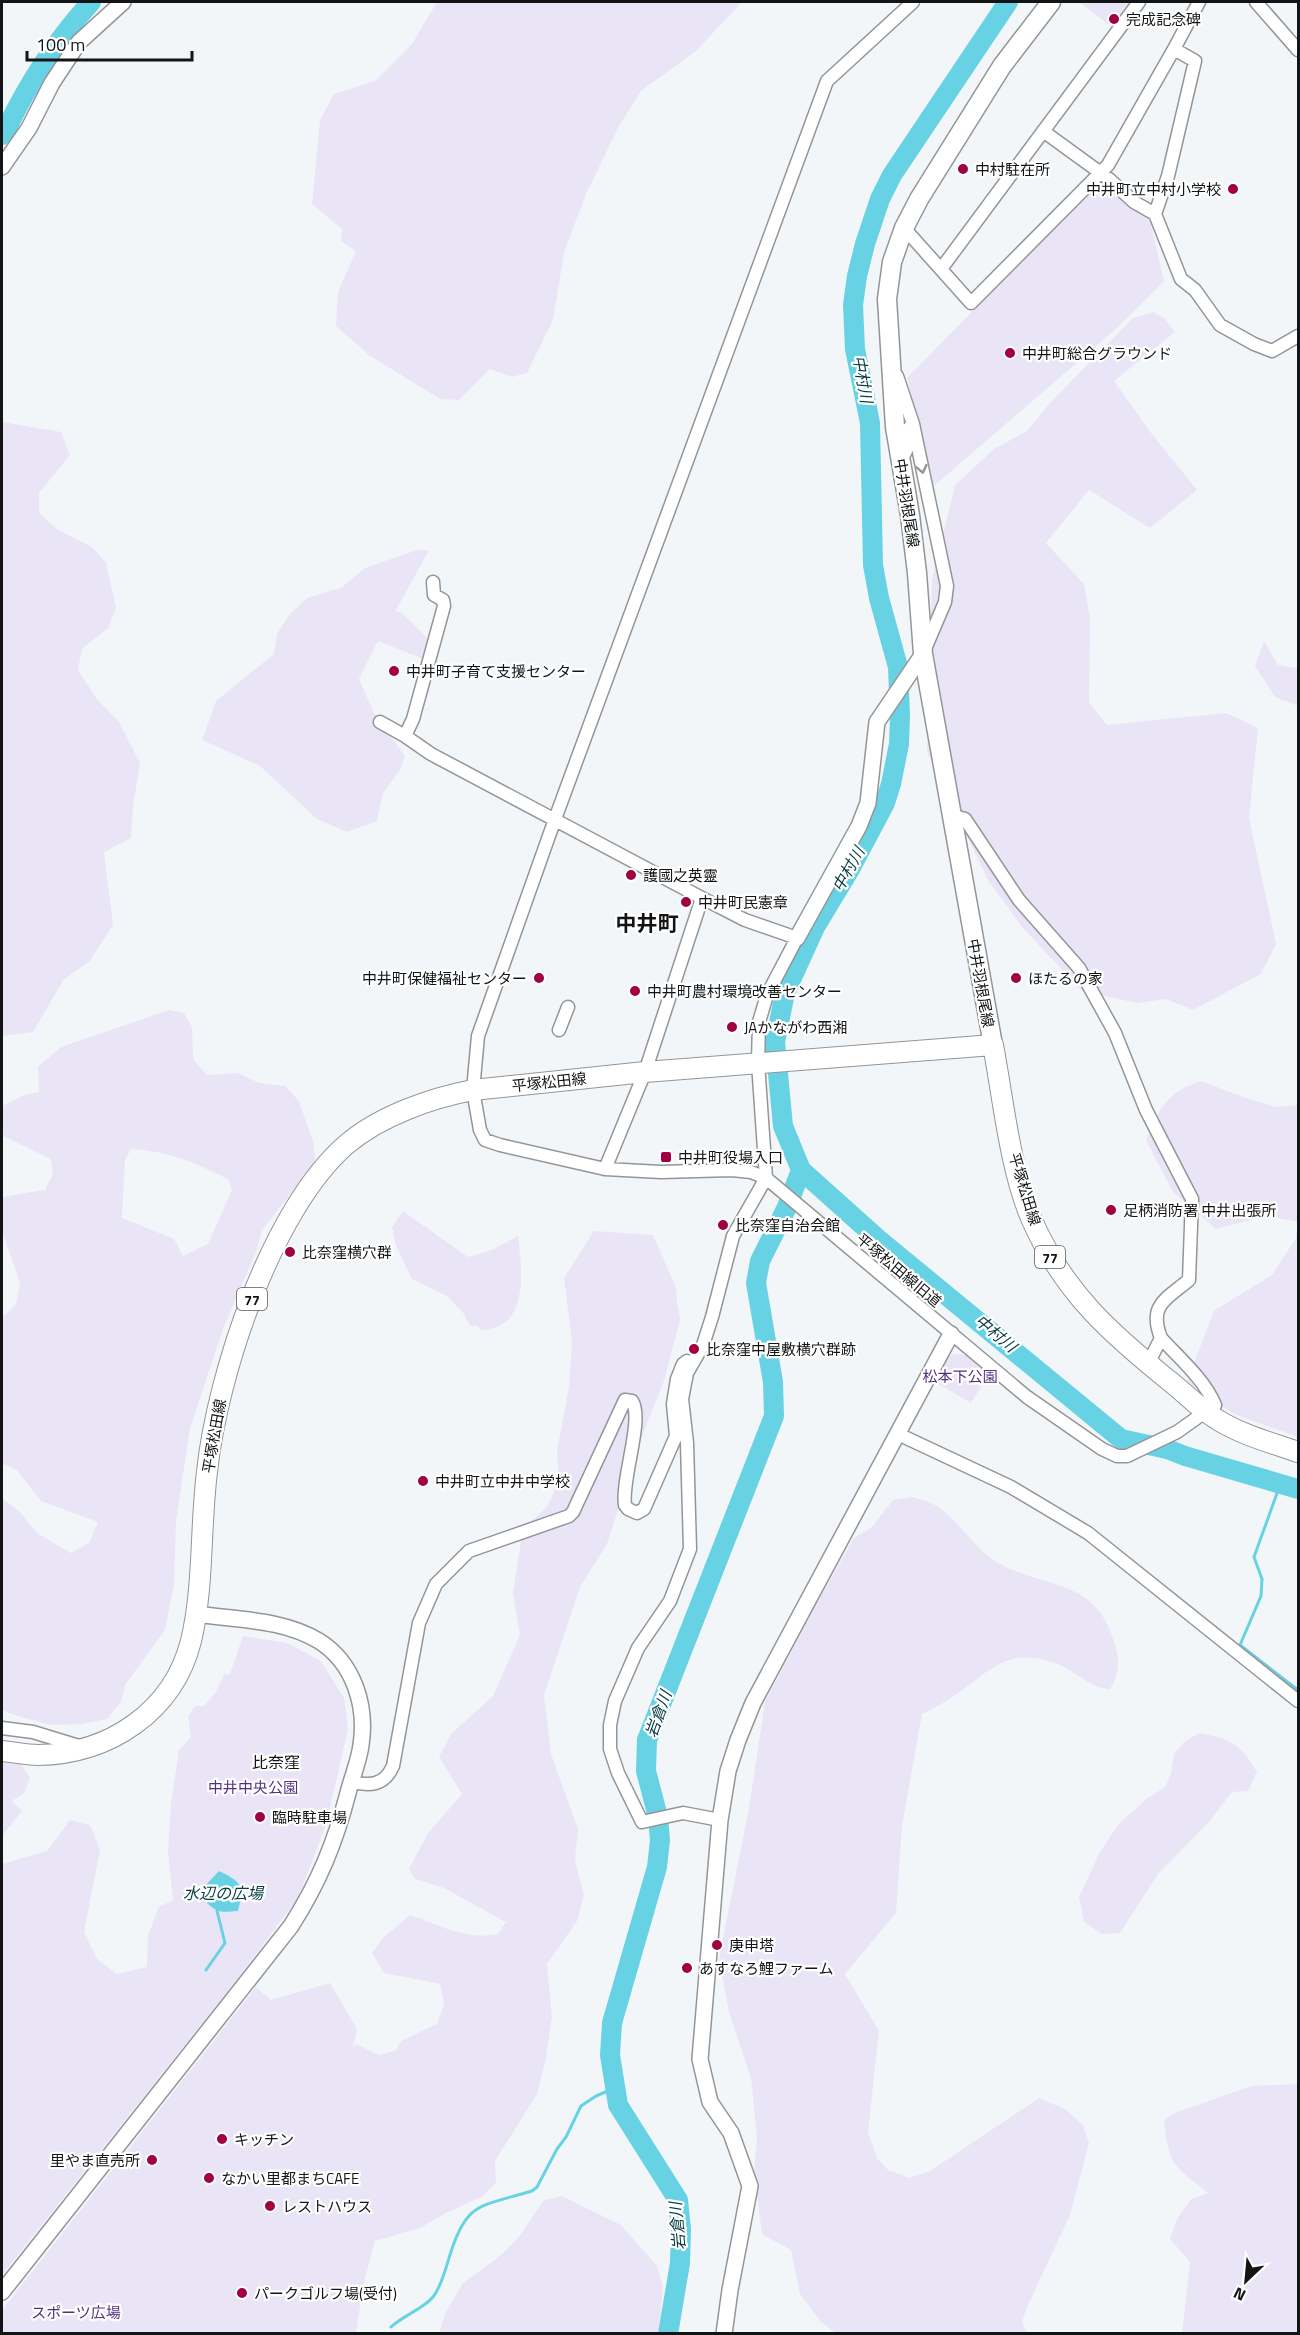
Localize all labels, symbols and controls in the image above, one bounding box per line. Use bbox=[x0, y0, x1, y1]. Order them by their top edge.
place label: 完成記念碑 bbox=[1126, 8, 1201, 31]
marker: 完成記念碑 bbox=[1107, 12, 1121, 26]
scale bar bbox=[27, 24, 192, 62]
text: 100 m bbox=[36, 31, 85, 58]
place label: 中村駐在所 bbox=[975, 158, 1050, 181]
marker: 中村駐在所 bbox=[956, 162, 970, 176]
place label: 中井町立中村小学校 bbox=[1086, 178, 1221, 201]
marker: 中井町立中村小学校 bbox=[1226, 182, 1240, 196]
place label: 中井町総合グラウンド bbox=[1022, 342, 1172, 365]
marker: 中井町総合グラウンド bbox=[1003, 346, 1017, 360]
water label: 中村川 bbox=[847, 353, 879, 407]
street label: 中井羽根尾線 bbox=[889, 457, 925, 549]
one-way arrow bbox=[915, 464, 928, 474]
place label: 中井町子育て支援センター bbox=[406, 660, 586, 683]
marker: 中井町子育て支援センター bbox=[387, 664, 401, 678]
water label: 中村川 bbox=[826, 840, 871, 896]
place label: 護國之英靈 bbox=[643, 864, 718, 887]
marker: 護國之英靈 bbox=[624, 868, 638, 882]
place label: 中井町民憲章 bbox=[698, 891, 788, 914]
marker: 中井町民憲章 bbox=[679, 895, 693, 909]
district label: 中井町 bbox=[616, 907, 679, 939]
street label: 中井羽根尾線 bbox=[962, 937, 1000, 1029]
place label: 中井町保健福祉センター bbox=[362, 967, 527, 990]
place label: ほたるの家 bbox=[1028, 967, 1103, 990]
marker: 中井町保健福祉センター bbox=[532, 971, 546, 985]
marker: ほたるの家 bbox=[1009, 971, 1023, 985]
place label: 中井町農村環境改善センター bbox=[647, 980, 842, 1003]
marker: 中井町農村環境改善センター bbox=[628, 984, 642, 998]
place label: JAかながわ西湘 bbox=[744, 1016, 847, 1039]
marker: JAかながわ西湘 bbox=[725, 1020, 739, 1034]
street label: 平塚松田線 bbox=[510, 1067, 588, 1097]
place label: 中井町役場入口 bbox=[678, 1146, 783, 1169]
marker: 中井町役場入口 bbox=[659, 1150, 673, 1164]
street label: 平塚松田線 bbox=[1003, 1150, 1047, 1228]
place label: 足柄消防署 中井出張所 bbox=[1123, 1199, 1276, 1222]
marker: 足柄消防署 中井出張所 bbox=[1104, 1203, 1118, 1217]
place label: 比奈窪自治会館 bbox=[735, 1214, 840, 1237]
marker: 比奈窪自治会館 bbox=[716, 1218, 730, 1232]
street label: 平塚松田線旧道 bbox=[851, 1227, 947, 1313]
place label: 比奈窪横穴群 bbox=[302, 1241, 392, 1264]
marker: 比奈窪横穴群 bbox=[283, 1245, 297, 1259]
road number: 77 bbox=[1035, 1246, 1065, 1268]
road number: 77 bbox=[237, 1288, 267, 1310]
water label: 中村川 bbox=[970, 1308, 1024, 1359]
place label: 比奈窪中屋敷横穴群跡 bbox=[706, 1338, 856, 1361]
marker: 比奈窪中屋敷横穴群跡 bbox=[687, 1342, 701, 1356]
park label: 松本下公園 bbox=[922, 1365, 998, 1388]
street label: 平塚松田線 bbox=[196, 1397, 232, 1475]
place label: 中井町立中井中学校 bbox=[435, 1470, 570, 1493]
marker: 中井町立中井中学校 bbox=[416, 1474, 430, 1488]
water label: 岩倉川 bbox=[639, 1685, 678, 1741]
district label: 比奈窪 bbox=[252, 1750, 300, 1774]
park label: 中井中央公園 bbox=[208, 1776, 298, 1799]
place label: 臨時駐車場 bbox=[272, 1806, 347, 1829]
marker: 臨時駐車場 bbox=[253, 1810, 267, 1824]
water label: 水辺の広場 bbox=[183, 1881, 265, 1905]
place label: 庚申塔 bbox=[729, 1934, 774, 1957]
marker: 庚申塔 bbox=[710, 1938, 724, 1952]
place label: あすなろ鯉ファーム bbox=[699, 1957, 834, 1980]
marker: あすなろ鯉ファーム bbox=[680, 1961, 694, 1975]
place label: キッチン bbox=[234, 2128, 294, 2151]
marker: キッチン bbox=[215, 2132, 229, 2146]
place label: 里やま直売所 bbox=[50, 2149, 140, 2172]
marker: 里やま直売所 bbox=[145, 2153, 159, 2167]
place label: なかい里都まちCAFE bbox=[221, 2167, 359, 2190]
marker: なかい里都まちCAFE bbox=[202, 2171, 216, 2185]
place label: レストハウス bbox=[282, 2195, 372, 2218]
marker: レストハウス bbox=[263, 2199, 277, 2213]
water label: 岩倉川 bbox=[663, 2199, 691, 2251]
north arrow bbox=[1216, 2251, 1276, 2311]
text: N bbox=[1229, 2281, 1250, 2308]
place label: パークゴルフ場(受付) bbox=[254, 2282, 397, 2305]
marker: パークゴルフ場(受付) bbox=[235, 2286, 249, 2300]
park label: スポーツ広場 bbox=[31, 2301, 121, 2324]

